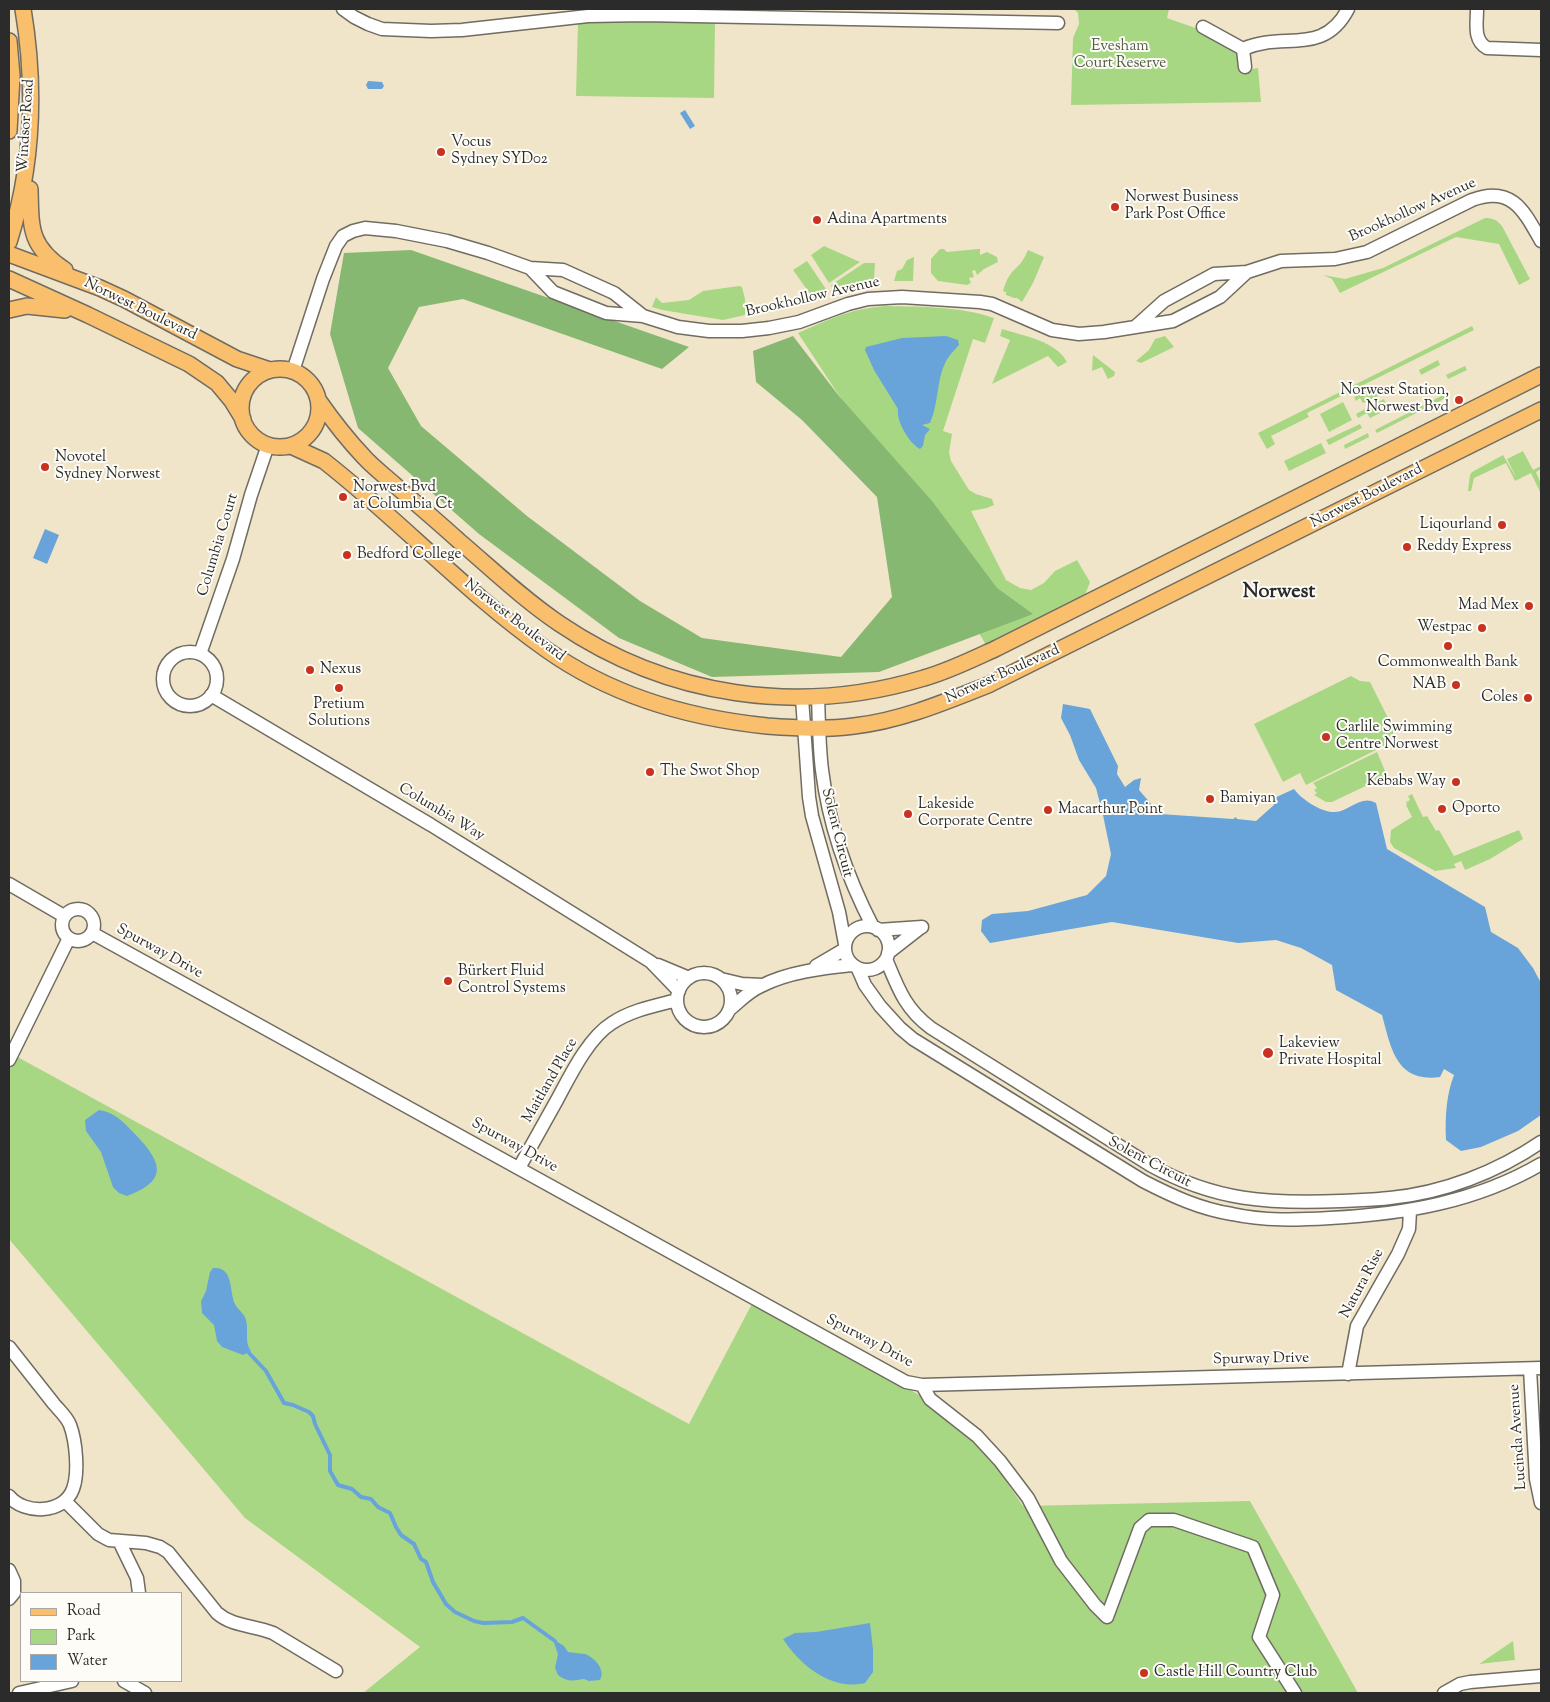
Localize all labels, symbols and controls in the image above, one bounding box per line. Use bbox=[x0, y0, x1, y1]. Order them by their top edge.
park label: Evesham Court Reserve bbox=[1074, 38, 1166, 73]
street label: Windsor Road bbox=[15, 79, 39, 173]
place label: Vocus Sydney SYD02 bbox=[451, 134, 548, 169]
marker: Vocus Sydney SYD02 bbox=[435, 146, 447, 158]
street label: Brookhollow Avenue bbox=[1347, 175, 1479, 247]
place label: Norwest Business Park Post Office bbox=[1125, 189, 1238, 224]
marker: Norwest Business Park Post Office bbox=[1109, 201, 1121, 213]
place label: Adina Apartments bbox=[827, 211, 947, 229]
marker: Adina Apartments bbox=[811, 214, 823, 226]
street label: Brookhollow Avenue bbox=[744, 274, 882, 322]
street label: Norwest Boulevard bbox=[81, 275, 199, 345]
place label: Norwest Station, Norwest Bvd bbox=[1340, 382, 1449, 417]
marker: Norwest Station, Norwest Bvd bbox=[1453, 394, 1465, 406]
place label: Novotel Sydney Norwest bbox=[55, 449, 160, 484]
marker: Novotel Sydney Norwest bbox=[39, 461, 51, 473]
street label: Norwest Boulevard bbox=[1308, 461, 1426, 533]
place label: Norwest Bvd at Columbia Ct bbox=[353, 479, 452, 514]
street label: Columbia Court bbox=[195, 491, 243, 599]
marker: Norwest Bvd at Columbia Ct bbox=[337, 491, 349, 503]
place label: Liqourland bbox=[1420, 516, 1492, 534]
marker: Liqourland bbox=[1496, 519, 1508, 531]
place label: Reddy Express bbox=[1417, 538, 1511, 556]
marker: Reddy Express bbox=[1401, 541, 1413, 553]
place label: Bedford College bbox=[357, 546, 462, 564]
marker: Bedford College bbox=[341, 549, 353, 561]
street label: Norwest Boulevard bbox=[460, 576, 568, 666]
district label: Norwest bbox=[1243, 582, 1315, 606]
place label: Mad Mex bbox=[1458, 597, 1519, 615]
marker: Mad Mex bbox=[1523, 600, 1535, 612]
place label: Westpac bbox=[1417, 619, 1472, 637]
marker: Westpac bbox=[1476, 622, 1488, 634]
marker: Commonwealth Bank bbox=[1442, 640, 1454, 652]
street label: Norwest Boulevard bbox=[943, 642, 1063, 708]
place label: Commonwealth Bank bbox=[1378, 654, 1518, 672]
place label: Nexus bbox=[320, 661, 361, 679]
marker: Nexus bbox=[304, 664, 316, 676]
place label: NAB bbox=[1413, 676, 1446, 694]
marker: NAB bbox=[1450, 679, 1462, 691]
marker: Pretium Solutions bbox=[333, 682, 345, 694]
place label: Coles bbox=[1481, 689, 1518, 707]
marker: Coles bbox=[1522, 692, 1534, 704]
place label: Pretium Solutions bbox=[308, 696, 370, 731]
place label: Carlile Swimming Centre Norwest bbox=[1336, 719, 1452, 754]
marker: Carlile Swimming Centre Norwest bbox=[1320, 731, 1332, 743]
place label: The Swot Shop bbox=[660, 763, 760, 781]
marker: The Swot Shop bbox=[644, 766, 656, 778]
place label: Kebabs Way bbox=[1367, 773, 1446, 791]
marker: Kebabs Way bbox=[1450, 776, 1462, 788]
street label: Columbia Way bbox=[395, 780, 487, 846]
street label: Solent Circuit bbox=[816, 786, 856, 880]
place label: Bamiyan bbox=[1220, 790, 1276, 808]
marker: Bamiyan bbox=[1204, 793, 1216, 805]
place label: Lakeside Corporate Centre bbox=[918, 796, 1033, 831]
place label: Oporto bbox=[1452, 800, 1500, 818]
place label: Macarthur Point bbox=[1058, 801, 1163, 819]
marker: Oporto bbox=[1436, 803, 1448, 815]
marker: Macarthur Point bbox=[1042, 804, 1054, 816]
marker: Lakeside Corporate Centre bbox=[902, 808, 914, 820]
street label: Spurway Drive bbox=[113, 921, 205, 983]
place label: Bürkert Fluid Control Systems bbox=[458, 963, 566, 998]
marker: Bürkert Fluid Control Systems bbox=[442, 975, 454, 987]
place label: Lakeview Private Hospital bbox=[1279, 1035, 1382, 1070]
street label: Maitland Place bbox=[520, 1036, 582, 1126]
marker: Lakeview Private Hospital bbox=[1261, 1046, 1275, 1060]
street label: Spurway Drive bbox=[468, 1115, 560, 1177]
street label: Solent Circuit bbox=[1104, 1134, 1194, 1192]
street label: Natura Rise bbox=[1337, 1246, 1389, 1322]
street label: Spurway Drive bbox=[822, 1311, 916, 1373]
street label: Spurway Drive bbox=[1213, 1350, 1309, 1370]
street label: Lucinda Avenue bbox=[1506, 1383, 1532, 1491]
legend bbox=[20, 1592, 182, 1682]
text: Road bbox=[67, 1601, 101, 1622]
text: Park bbox=[67, 1626, 96, 1647]
text: Water bbox=[67, 1651, 107, 1672]
place label: Castle Hill Country Club bbox=[1154, 1664, 1317, 1682]
marker: Castle Hill Country Club bbox=[1138, 1667, 1150, 1679]

